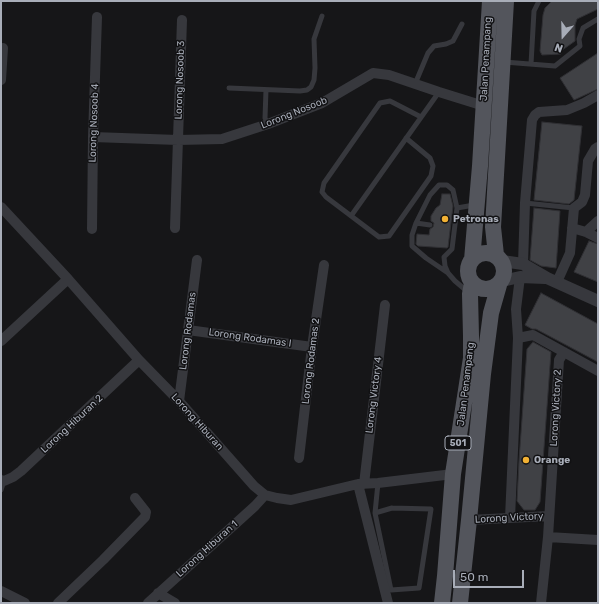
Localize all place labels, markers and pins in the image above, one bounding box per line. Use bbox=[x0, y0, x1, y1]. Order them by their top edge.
place label: Petronas bbox=[453, 213, 499, 225]
marker: Petronas bbox=[440, 214, 450, 224]
place label: Orange bbox=[534, 454, 570, 466]
marker: Orange bbox=[521, 455, 531, 465]

